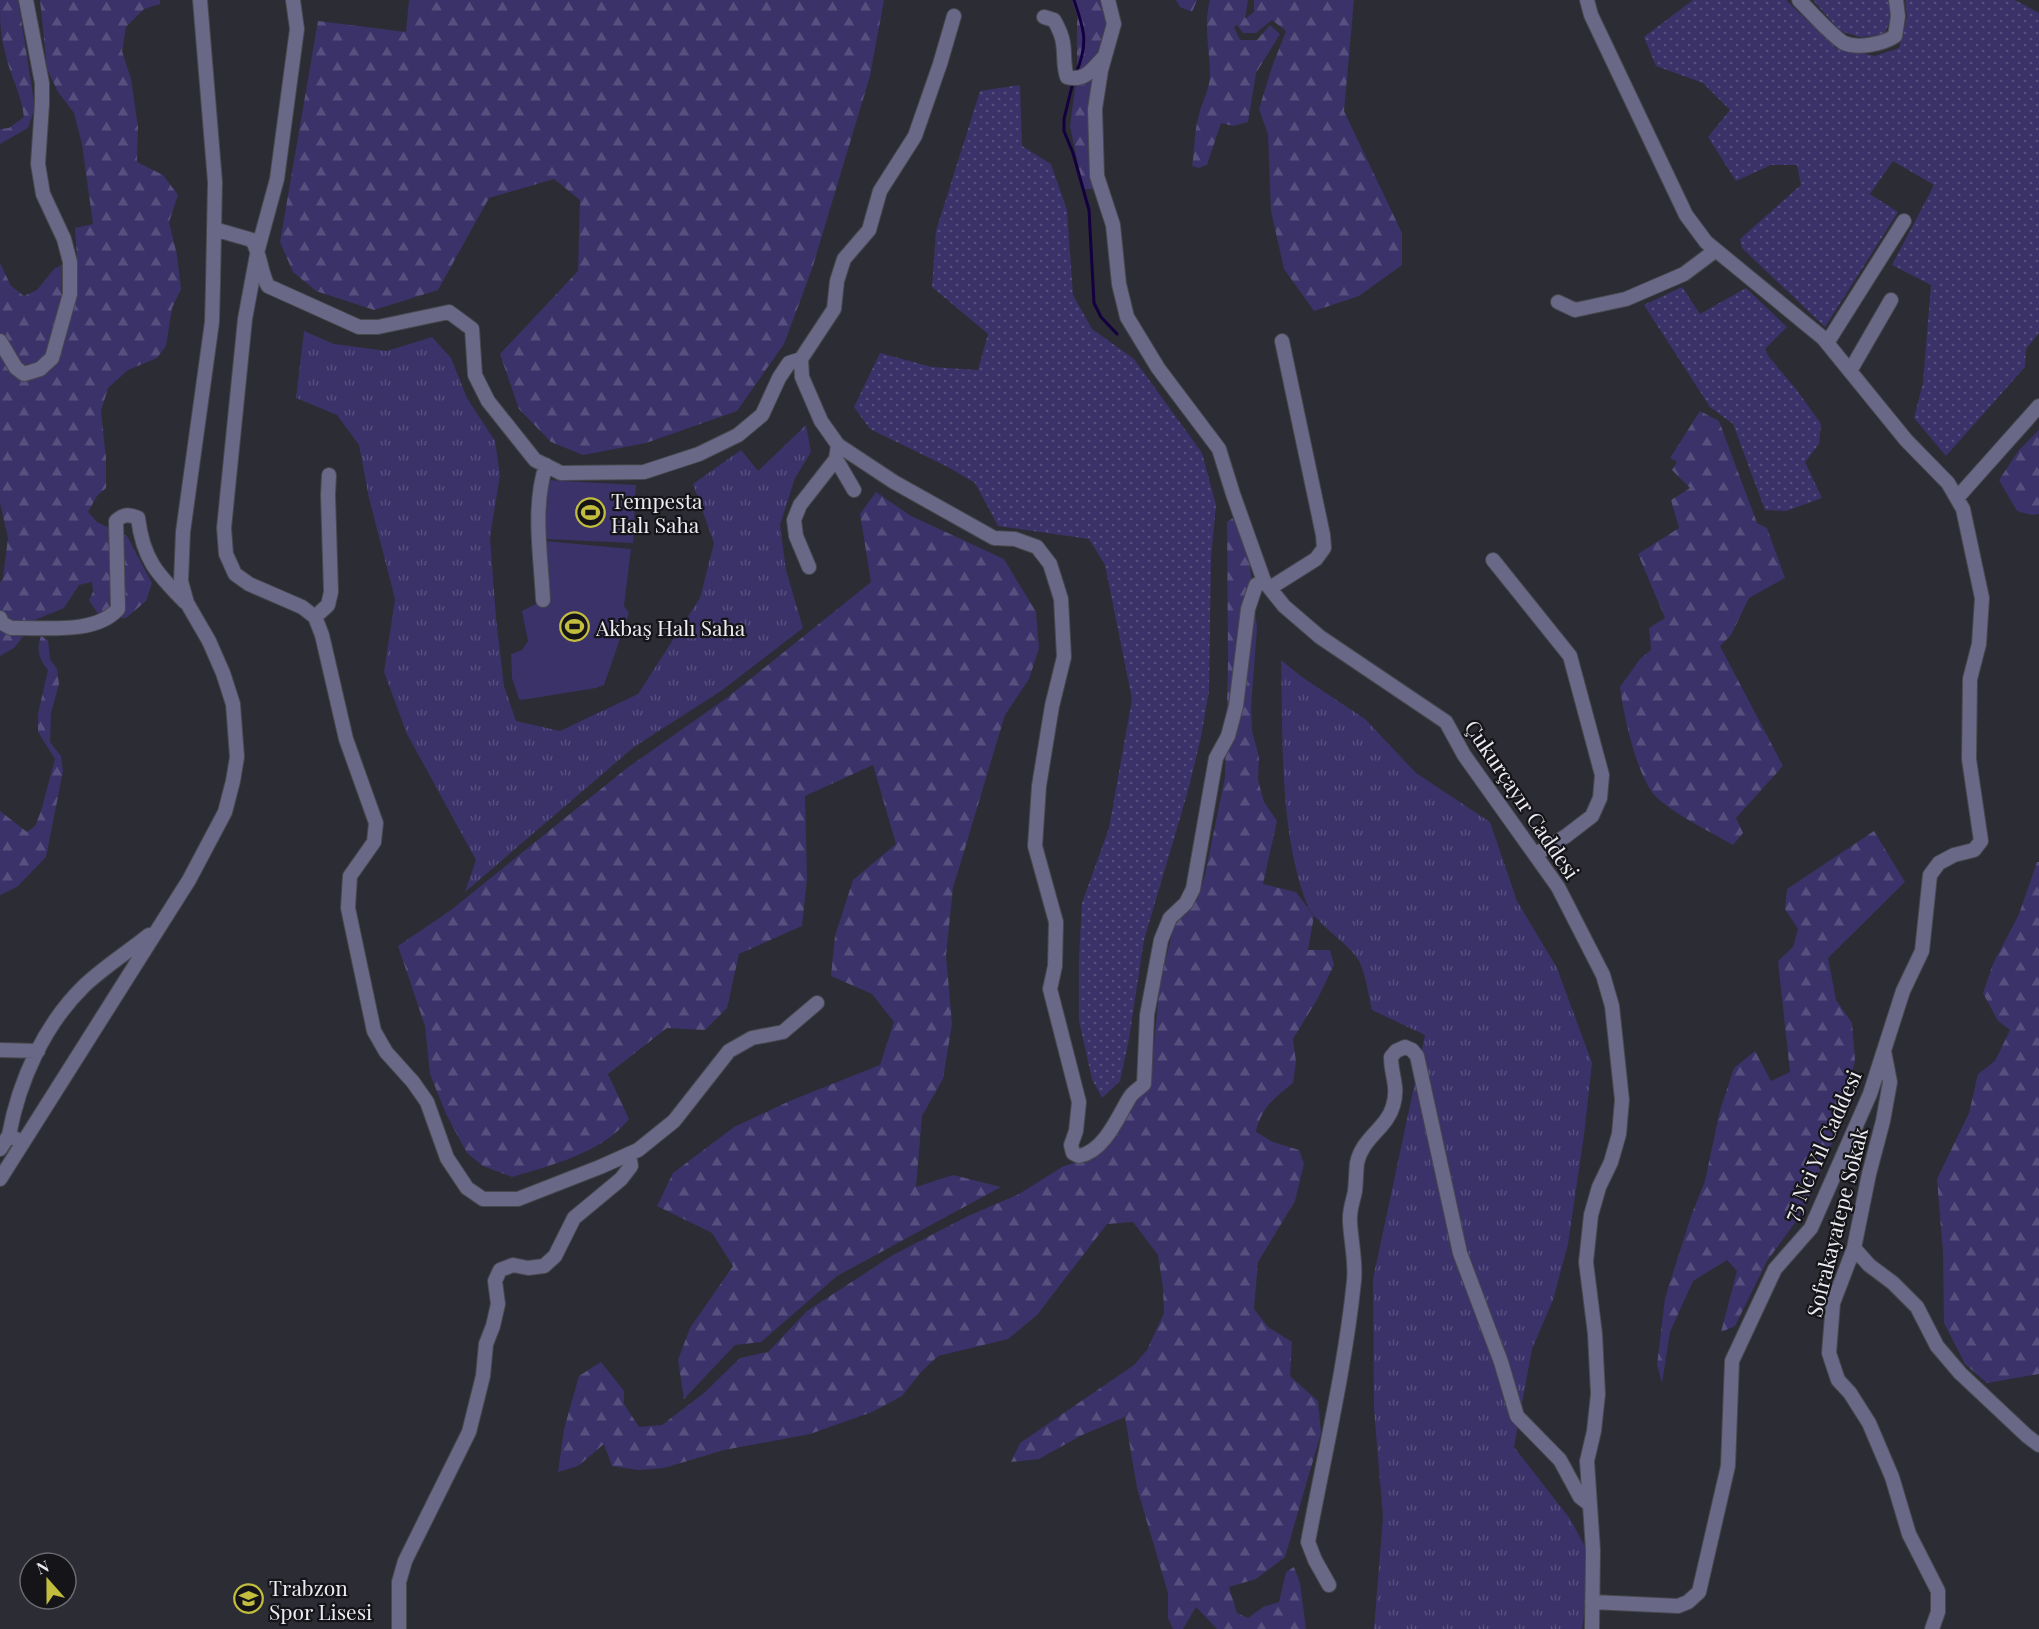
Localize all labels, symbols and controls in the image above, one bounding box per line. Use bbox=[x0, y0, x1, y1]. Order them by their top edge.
place label: Tempesta Halı Saha bbox=[611, 486, 703, 538]
sports icon: Tempesta Halı Saha bbox=[574, 496, 606, 528]
sports icon: Akbaş Halı Saha bbox=[559, 611, 591, 643]
place label: Akbaş Halı Saha bbox=[595, 613, 746, 641]
street label: Çukurçayır Caddesi bbox=[1459, 714, 1587, 884]
street label: 75 Nci Yıl Caddesi bbox=[1775, 1065, 1867, 1225]
street label: Sofrakayatepe Sokak bbox=[1799, 1124, 1873, 1320]
north arrow bbox=[18, 1551, 78, 1611]
text: N bbox=[33, 1554, 52, 1578]
place label: Trabzon Spor Lisesi bbox=[269, 1573, 372, 1625]
school or university icon: Trabzon Spor Lisesi bbox=[232, 1583, 264, 1615]

